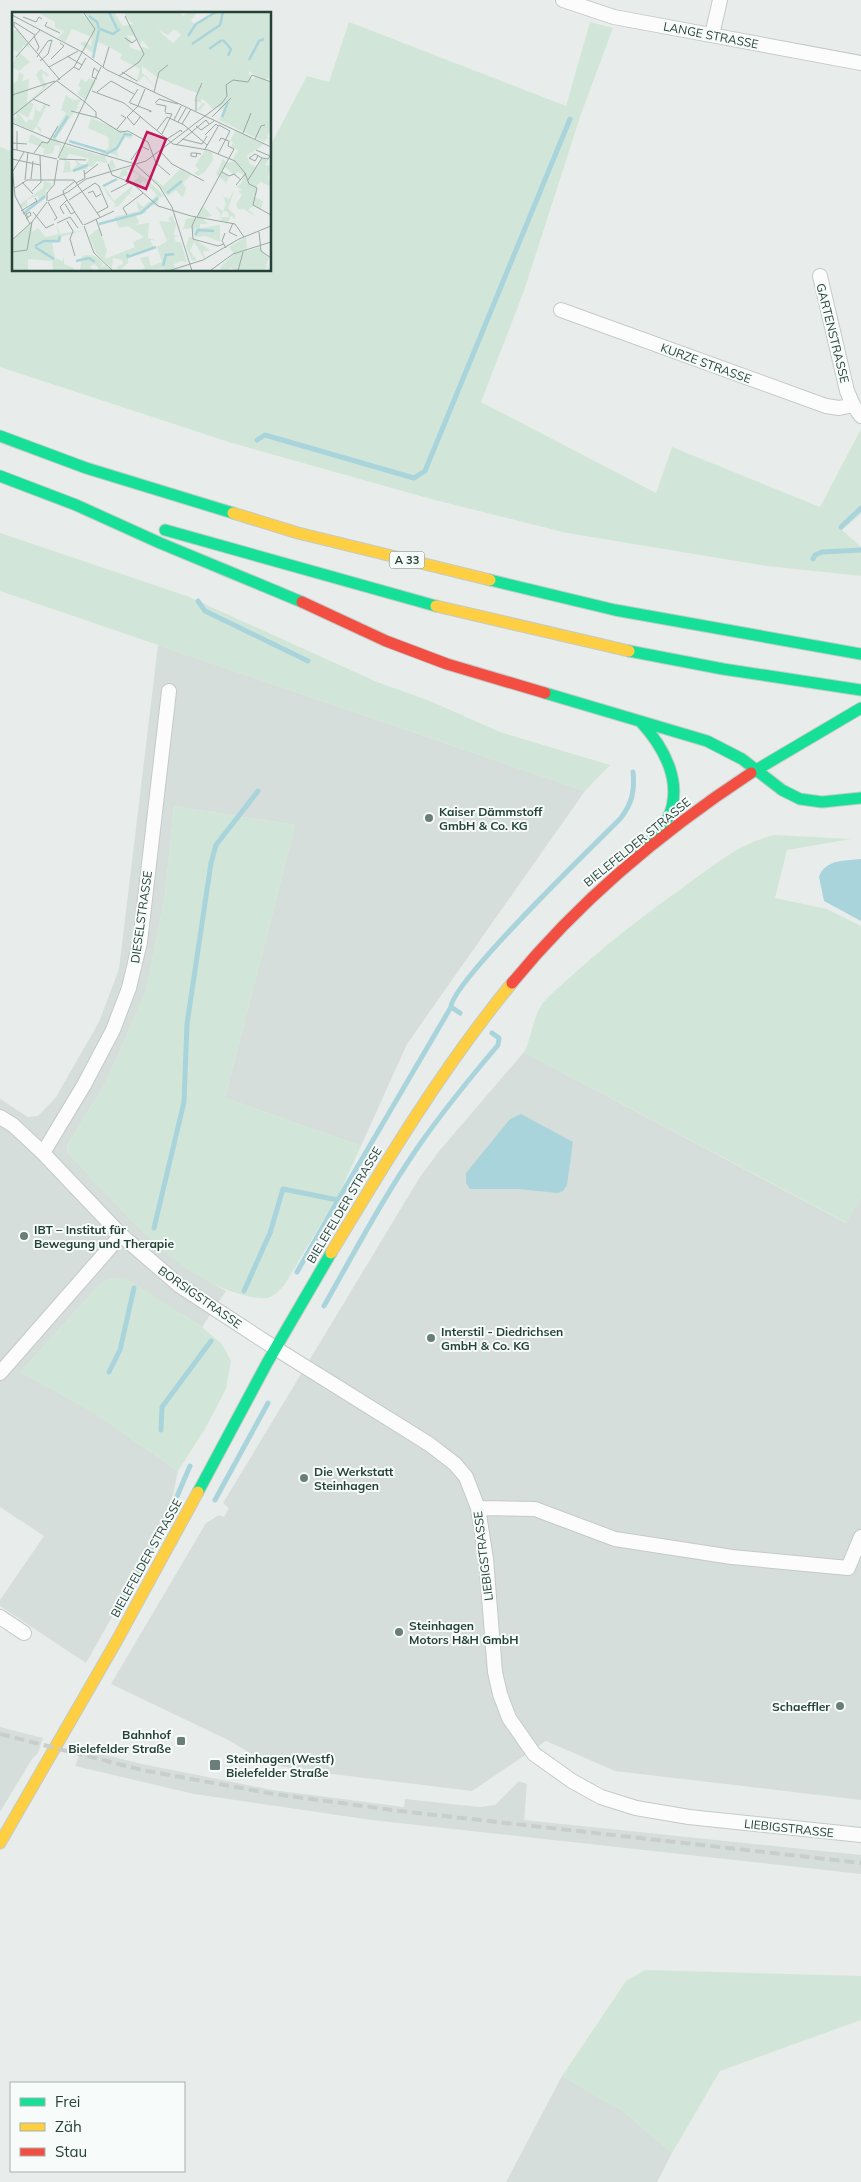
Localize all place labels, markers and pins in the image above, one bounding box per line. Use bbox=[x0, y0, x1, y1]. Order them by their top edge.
place label: Kaiser Dämmstoff GmbH & Co. KG bbox=[439, 804, 543, 833]
marker: Kaiser Dämmstoff GmbH & Co. KG bbox=[423, 812, 435, 824]
place label: IBT – Institut für Bewegung und Therapie bbox=[34, 1222, 174, 1251]
marker: IBT – Institut für Bewegung und Therapie bbox=[18, 1230, 30, 1242]
place label: Interstil - Diedrichsen GmbH & Co. KG bbox=[441, 1324, 563, 1353]
marker: Interstil - Diedrichsen GmbH & Co. KG bbox=[425, 1332, 437, 1344]
place label: Die Werkstatt Steinhagen bbox=[314, 1464, 394, 1493]
marker: Die Werkstatt Steinhagen bbox=[298, 1472, 310, 1484]
place label: Steinhagen Motors H&H GmbH bbox=[409, 1618, 519, 1647]
marker: Steinhagen Motors H&H GmbH bbox=[393, 1626, 405, 1638]
place label: Schaeffler bbox=[772, 1699, 830, 1714]
marker: Schaeffler bbox=[834, 1700, 846, 1712]
place label: Bahnhof Bielefelder Straße bbox=[68, 1727, 172, 1756]
marker: Bahnhof Bielefelder Straße bbox=[175, 1735, 187, 1747]
place label: Steinhagen(Westf) Bielefelder Straße bbox=[226, 1751, 335, 1780]
marker: Steinhagen(Westf) Bielefelder Straße bbox=[208, 1758, 222, 1772]

